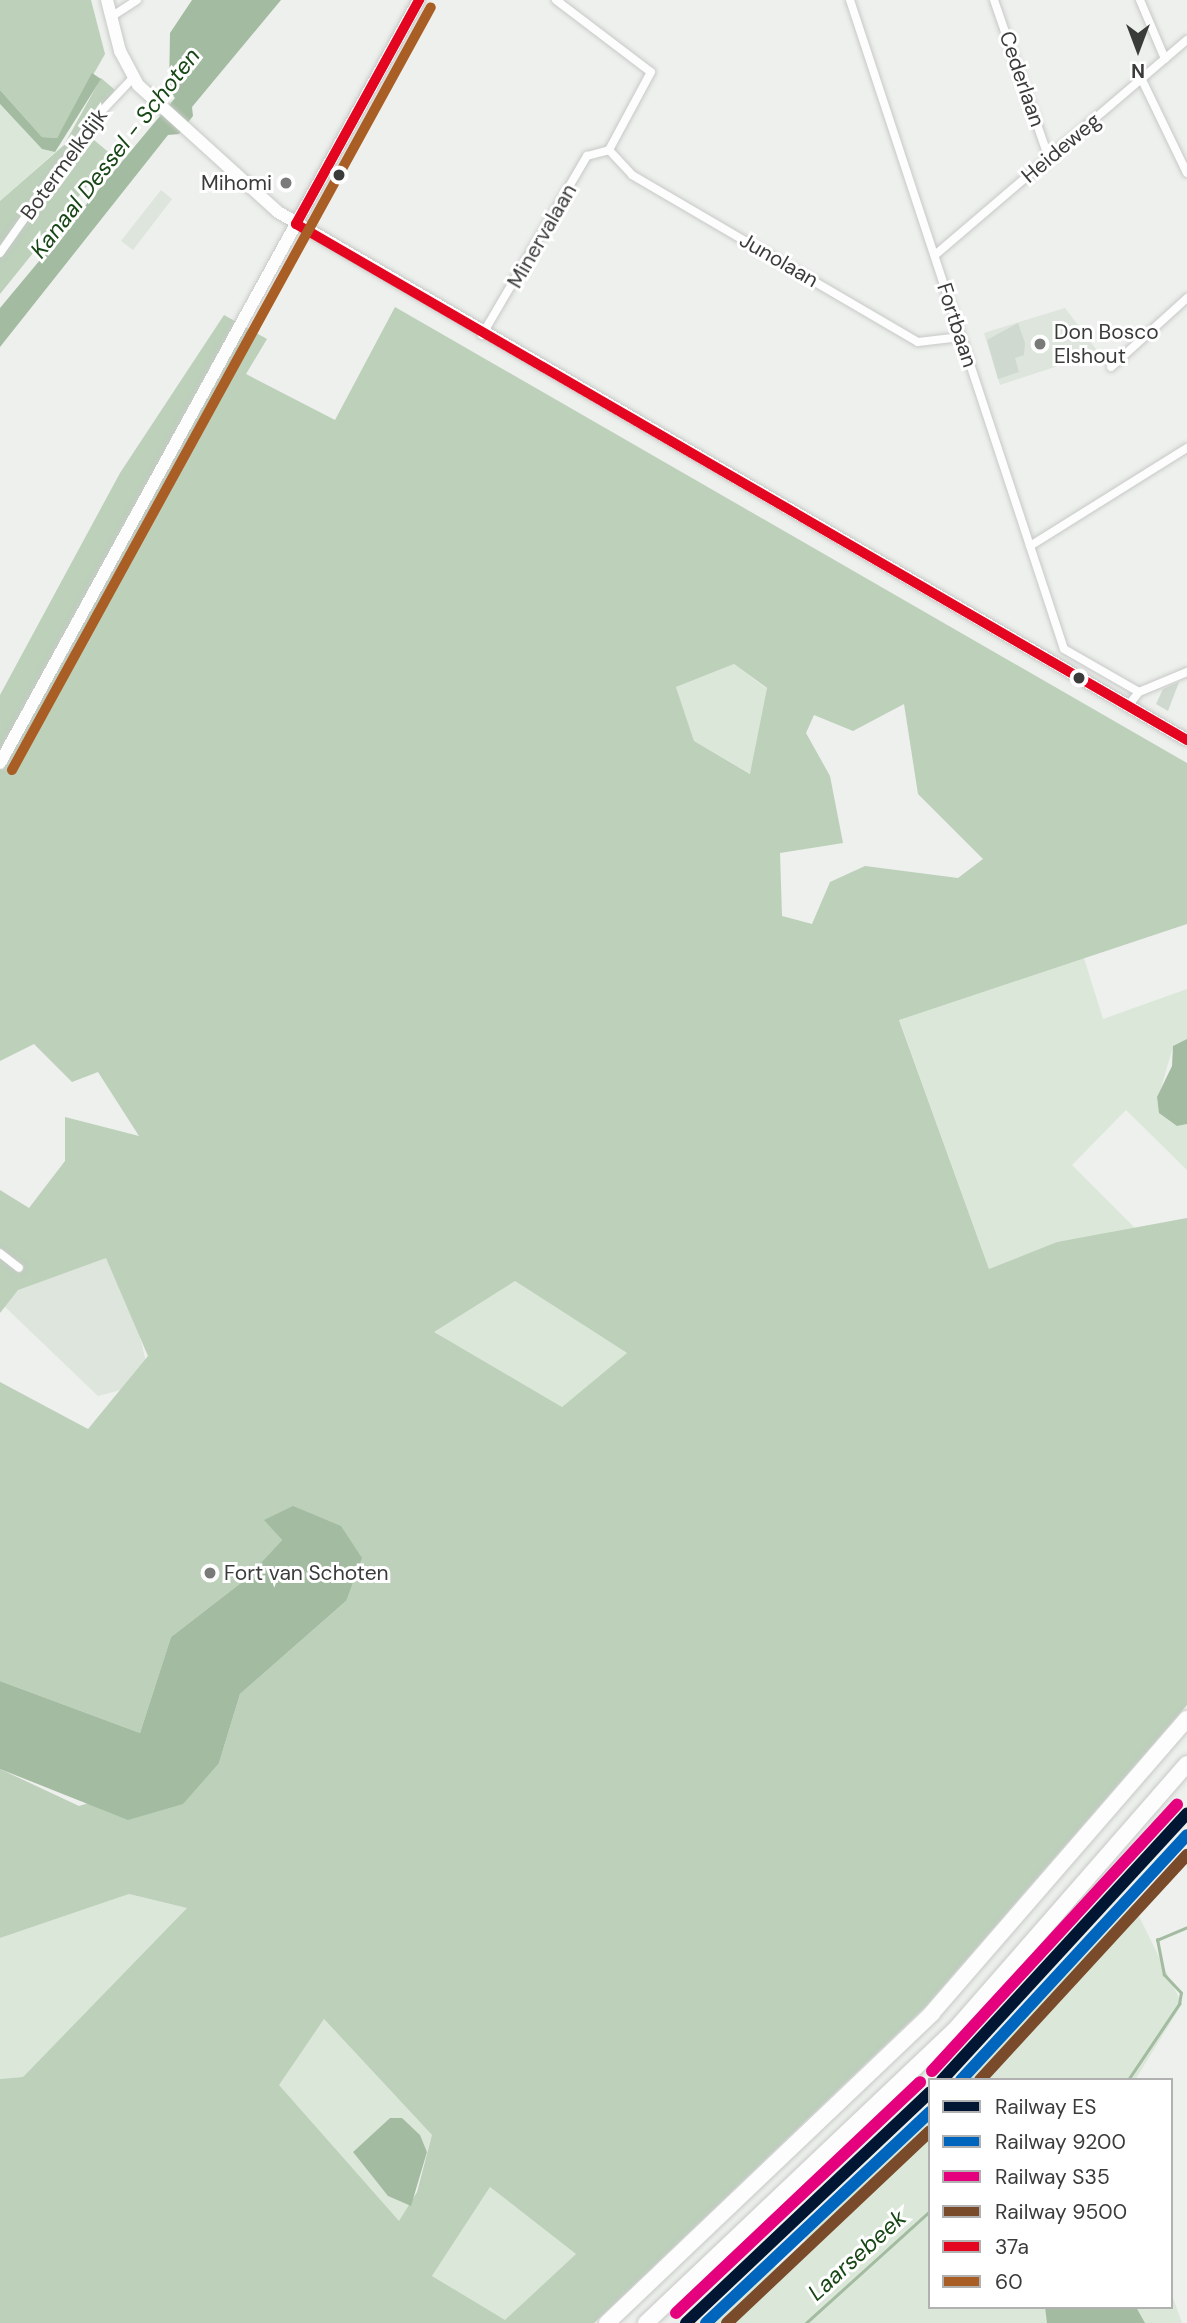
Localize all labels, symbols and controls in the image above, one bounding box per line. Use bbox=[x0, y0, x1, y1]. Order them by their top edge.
north arrow bbox=[1103, 14, 1173, 84]
street label: Cederlaan bbox=[994, 28, 1050, 130]
water label: Kanaal Dessel - Schoten bbox=[24, 42, 206, 264]
text: N bbox=[1131, 58, 1145, 83]
street label: Botermelkdijk bbox=[15, 103, 113, 225]
street label: Heideweg bbox=[1016, 108, 1106, 188]
unlabelled marker bbox=[332, 168, 346, 182]
place label: Mihomi bbox=[201, 170, 272, 196]
marker: Mihomi bbox=[278, 175, 294, 191]
street label: Minervalaan bbox=[502, 179, 582, 293]
street label: Junolaan bbox=[735, 227, 823, 293]
street label: Fortbaan bbox=[932, 280, 982, 370]
place label: Don Bosco Elshout bbox=[1054, 319, 1159, 369]
marker: Don Bosco Elshout bbox=[1032, 336, 1048, 352]
unlabelled marker bbox=[1072, 671, 1086, 685]
place label: Fort van Schoten bbox=[224, 1560, 389, 1586]
marker: Fort van Schoten bbox=[202, 1565, 218, 1581]
legend bbox=[928, 2078, 1173, 2309]
text: Railway ES bbox=[995, 2093, 1096, 2121]
text: Railway 9200 bbox=[995, 2128, 1126, 2156]
text: Railway S35 bbox=[995, 2163, 1110, 2191]
text: Railway 9500 bbox=[995, 2198, 1127, 2226]
water label: Laarsebeek bbox=[802, 2204, 912, 2306]
text: 37a bbox=[995, 2233, 1029, 2261]
text: 60 bbox=[995, 2268, 1023, 2296]

